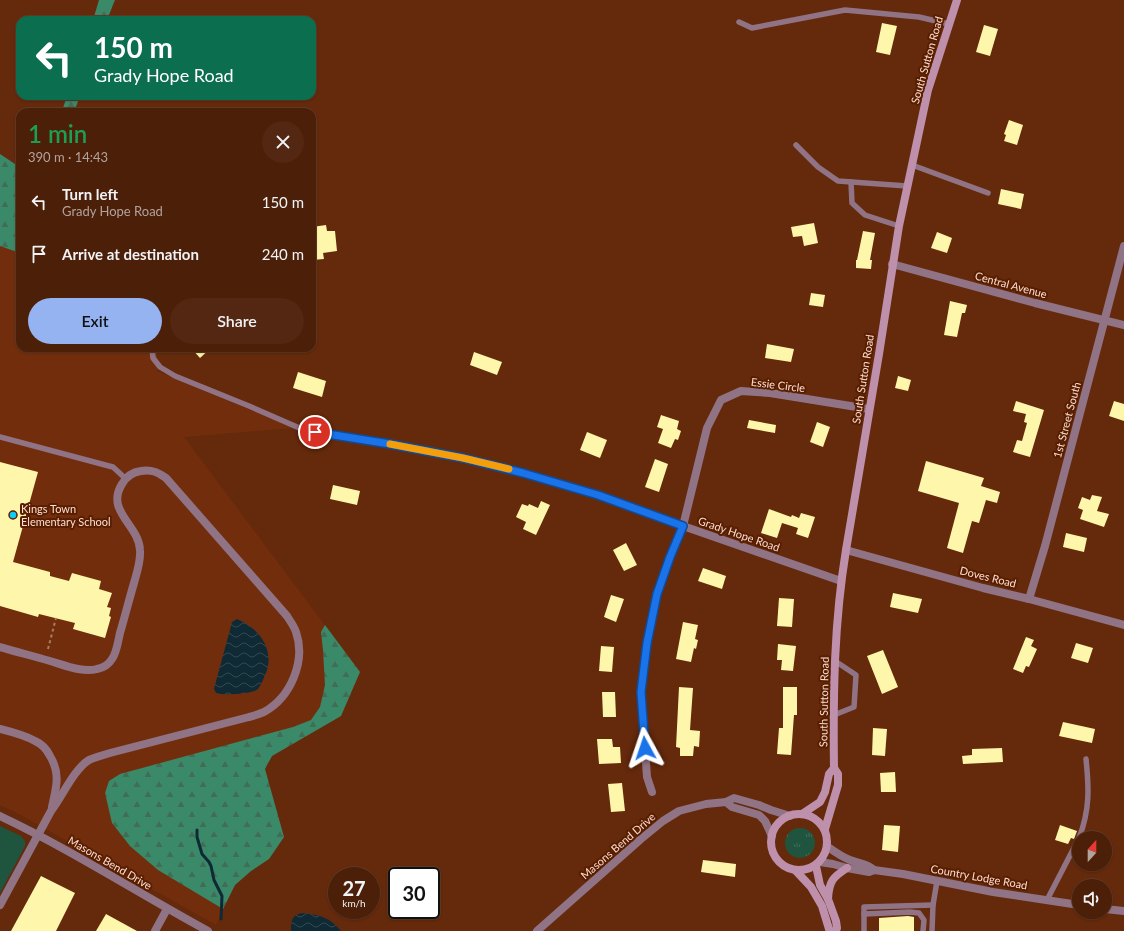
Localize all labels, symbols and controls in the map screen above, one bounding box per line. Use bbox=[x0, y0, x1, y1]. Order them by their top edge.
street label: South Sutton Road bbox=[908, 15, 945, 105]
text: 150 m bbox=[94, 30, 173, 64]
icon: left bbox=[28, 32, 80, 84]
text: Grady Hope Road bbox=[94, 64, 234, 86]
text: 1 min bbox=[28, 119, 87, 148]
button: close bbox=[262, 121, 304, 163]
text: 390 m · 14:43 bbox=[28, 149, 108, 165]
text: Turn left bbox=[62, 185, 118, 203]
icon: left bbox=[28, 191, 50, 213]
text: 150 m bbox=[262, 193, 304, 211]
text: Grady Hope Road bbox=[62, 203, 163, 219]
icon: arrive bbox=[28, 243, 50, 265]
text: Arrive at destination bbox=[62, 245, 199, 263]
text: 240 m bbox=[262, 245, 304, 263]
street label: Central Avenue bbox=[974, 269, 1049, 300]
button: Exit bbox=[28, 298, 162, 344]
button: Share bbox=[170, 298, 304, 344]
street label: South Sutton Road bbox=[849, 333, 876, 425]
street label: Essie Circle bbox=[750, 375, 806, 394]
street label: 1st Street South bbox=[1050, 380, 1083, 459]
pin bbox=[298, 415, 332, 449]
icon: arrive bbox=[304, 421, 326, 443]
place label: Kings Town Elementary School bbox=[21, 502, 111, 528]
marker: Kings Town Elementary School bbox=[8, 510, 18, 520]
street label: Grady Hope Road bbox=[697, 513, 782, 554]
street label: Doves Road bbox=[959, 563, 1018, 590]
street label: South Sutton Road bbox=[816, 657, 831, 747]
position arrow bbox=[624, 727, 666, 769]
street label: Masons Bend Drive bbox=[578, 810, 658, 882]
north arrow bbox=[1072, 831, 1112, 871]
map controls bbox=[1072, 831, 1112, 919]
street label: Masons Bend Drive bbox=[66, 833, 155, 892]
street label: Country Lodge Road bbox=[930, 862, 1029, 891]
speed limit sign: 30 bbox=[388, 867, 440, 919]
text: 27 bbox=[342, 876, 366, 900]
button: sound bbox=[1072, 879, 1112, 919]
text: km/h bbox=[342, 897, 366, 909]

